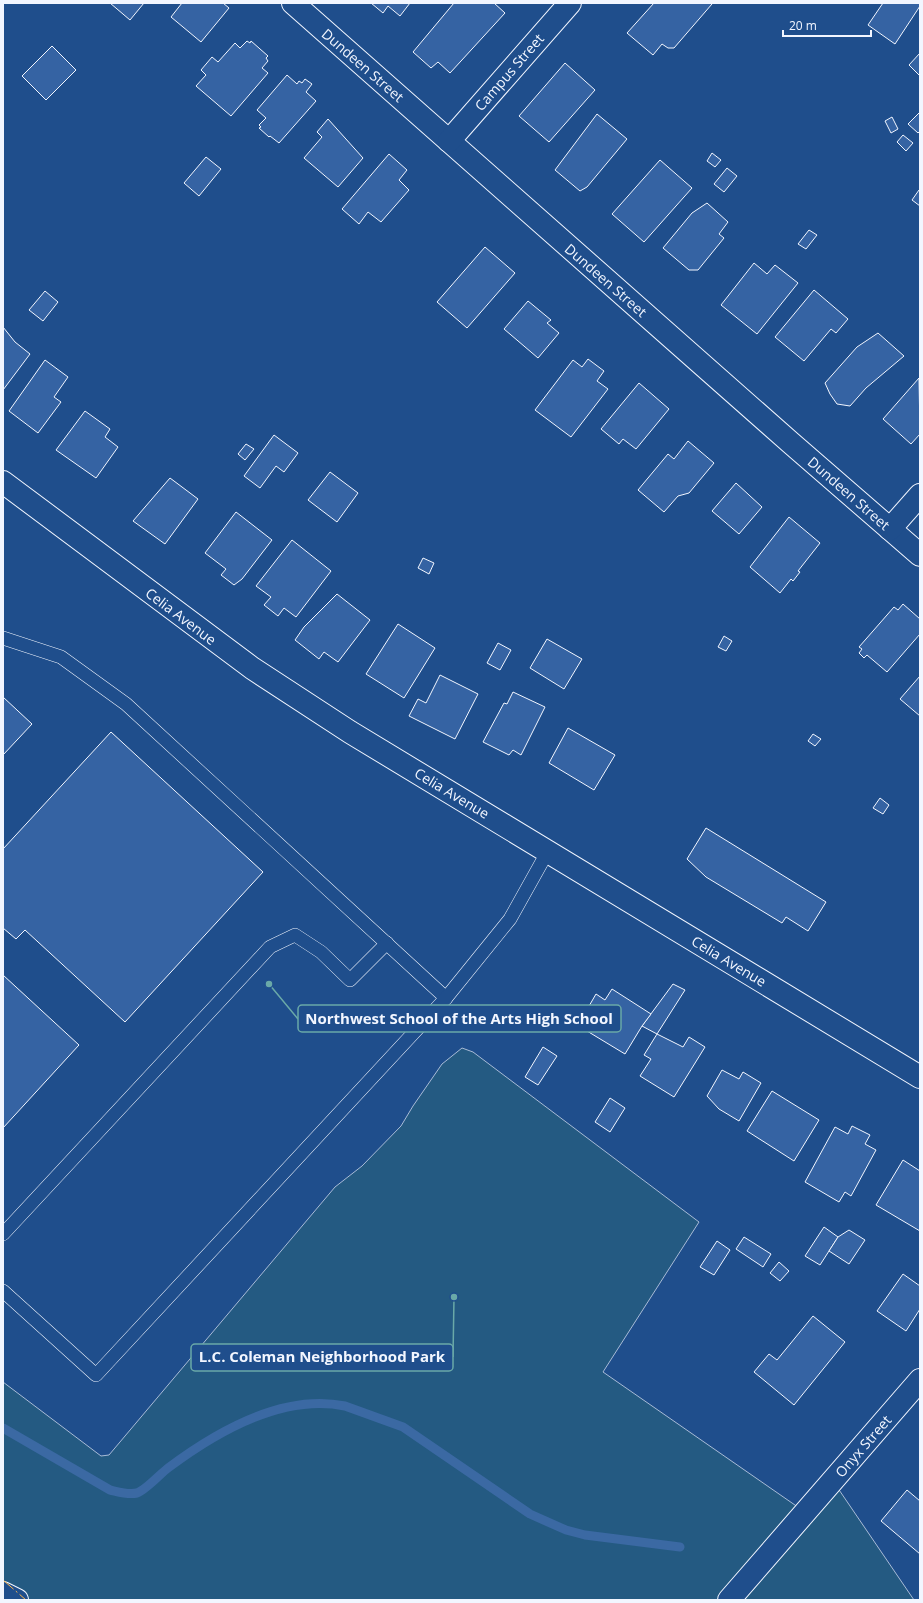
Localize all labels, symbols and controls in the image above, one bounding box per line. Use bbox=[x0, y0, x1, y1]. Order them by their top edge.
scale bar bbox=[783, 12, 871, 38]
text: 20 m bbox=[789, 17, 817, 34]
street label: Dundeen Street bbox=[318, 24, 408, 106]
street label: Campus Street bbox=[470, 29, 548, 115]
street label: Dundeen Street bbox=[561, 239, 651, 321]
street label: Dundeen Street bbox=[804, 452, 894, 534]
street label: Celia Avenue bbox=[142, 583, 220, 649]
street label: Celia Avenue bbox=[411, 763, 493, 823]
street label: Celia Avenue bbox=[688, 931, 770, 991]
callout: Northwest School of the Arts High School bbox=[298, 1005, 621, 1032]
text: Northwest School of the Arts High School bbox=[305, 1008, 613, 1028]
callout: L.C. Coleman Neighborhood Park bbox=[191, 1344, 453, 1371]
text: L.C. Coleman Neighborhood Park bbox=[199, 1346, 446, 1366]
street label: Onyx Street bbox=[831, 1411, 895, 1481]

